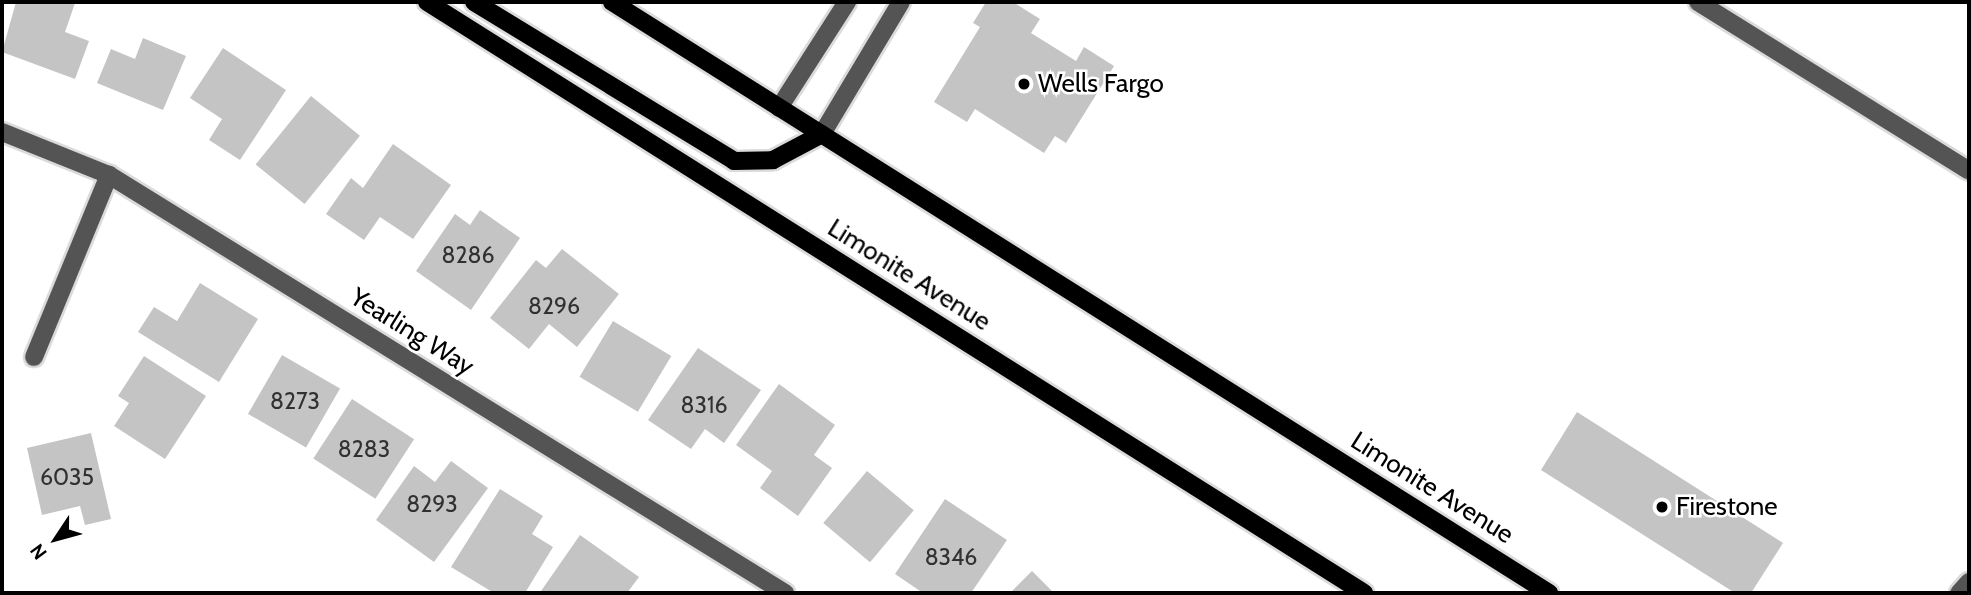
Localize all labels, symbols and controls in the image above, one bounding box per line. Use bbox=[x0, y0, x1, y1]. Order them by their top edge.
place label: Wells Fargo bbox=[1038, 68, 1164, 100]
marker: Wells Fargo bbox=[1016, 76, 1032, 92]
street label: Limonite Avenue bbox=[822, 213, 996, 337]
house number: 8286 bbox=[442, 241, 494, 269]
street label: Yearling Way bbox=[344, 282, 480, 382]
house number: 8296 bbox=[528, 292, 580, 320]
house number: 8273 bbox=[270, 387, 320, 415]
house number: 8316 bbox=[681, 391, 727, 419]
street label: Limonite Avenue bbox=[1345, 426, 1519, 550]
house number: 8283 bbox=[338, 435, 390, 463]
house number: 6035 bbox=[40, 463, 94, 491]
house number: 8293 bbox=[406, 490, 458, 518]
place label: Firestone bbox=[1676, 491, 1778, 523]
marker: Firestone bbox=[1654, 499, 1670, 515]
north arrow bbox=[21, 504, 91, 574]
text: N bbox=[25, 539, 52, 564]
house number: 8346 bbox=[925, 543, 977, 571]

